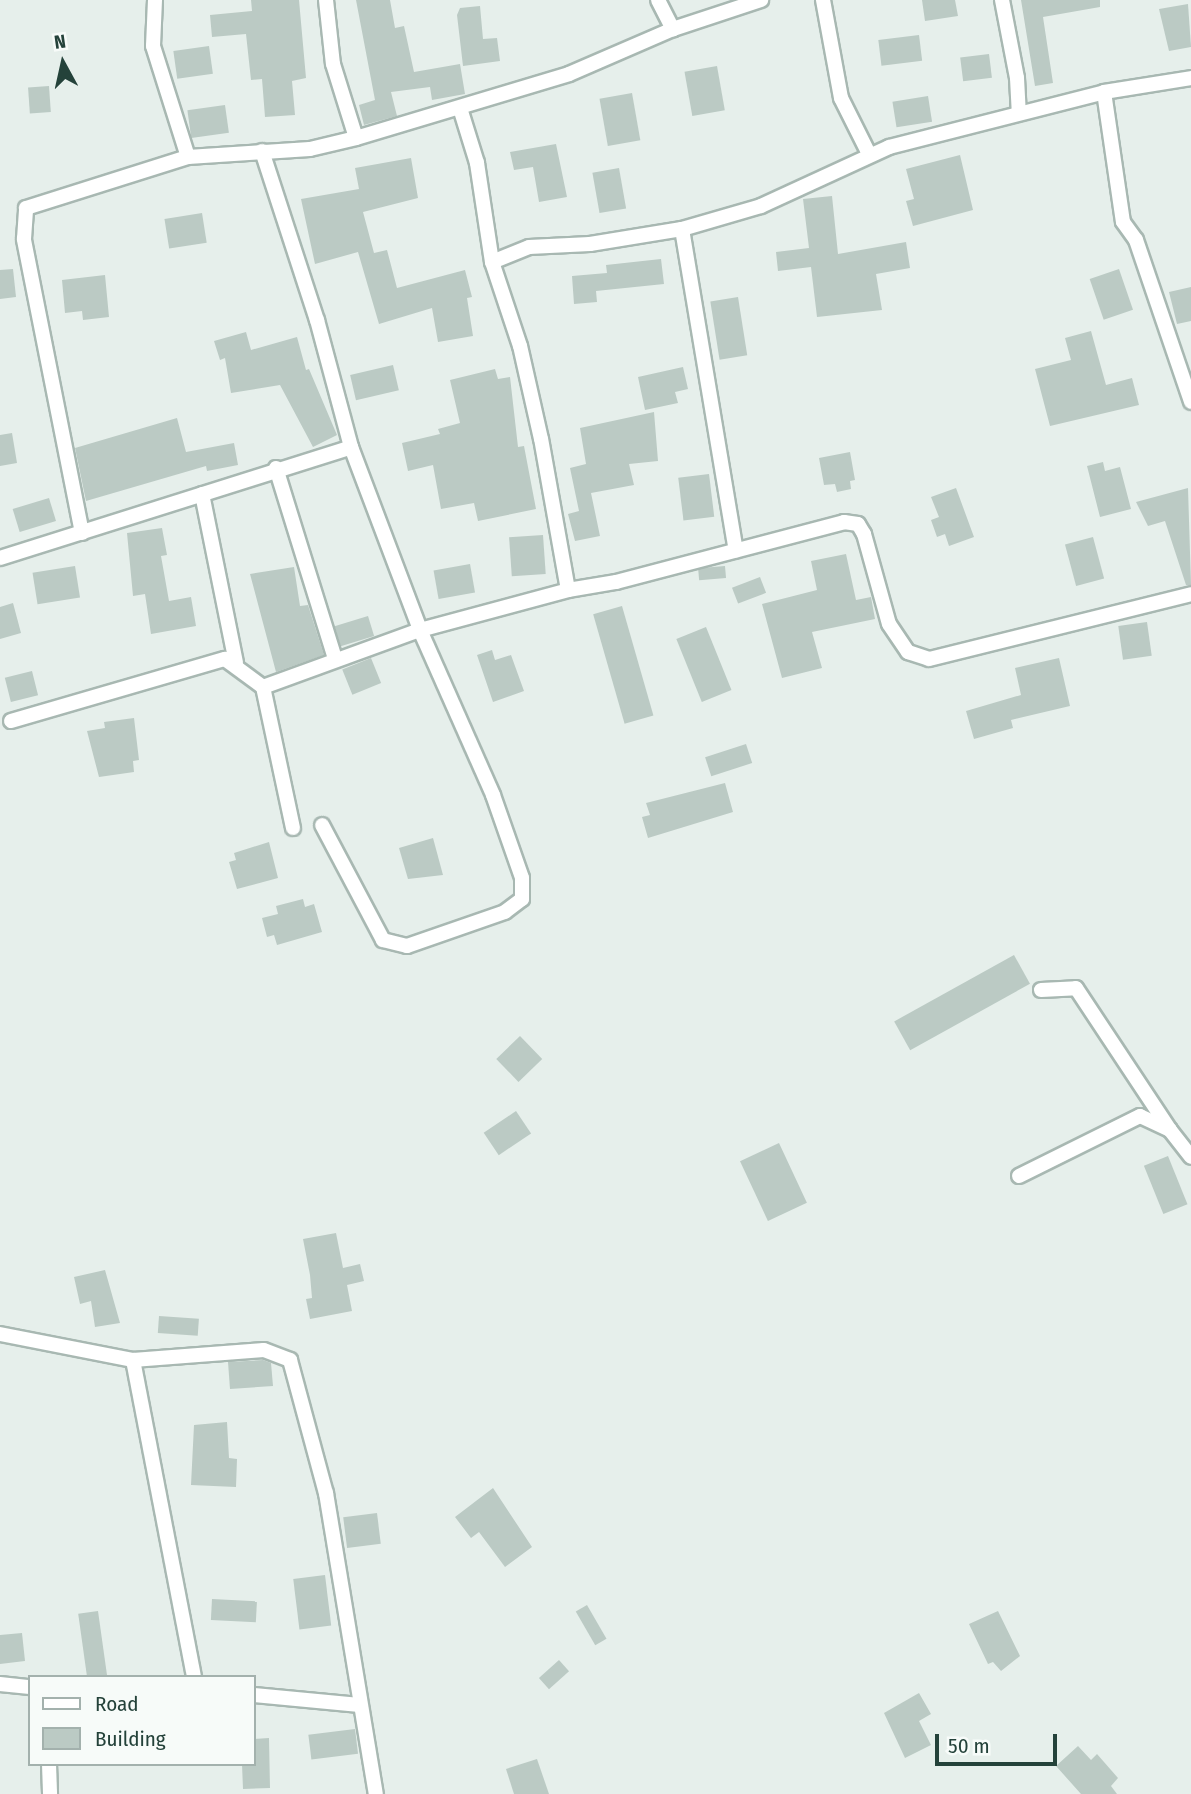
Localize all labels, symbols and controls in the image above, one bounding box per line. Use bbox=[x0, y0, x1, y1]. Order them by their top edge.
north arrow bbox=[28, 28, 98, 98]
text: N bbox=[53, 30, 67, 54]
legend bbox=[28, 1675, 256, 1766]
text: Road bbox=[95, 1691, 139, 1717]
scale bar bbox=[939, 1720, 1062, 1764]
text: Building bbox=[95, 1726, 166, 1752]
text: 50 m bbox=[948, 1733, 990, 1759]

